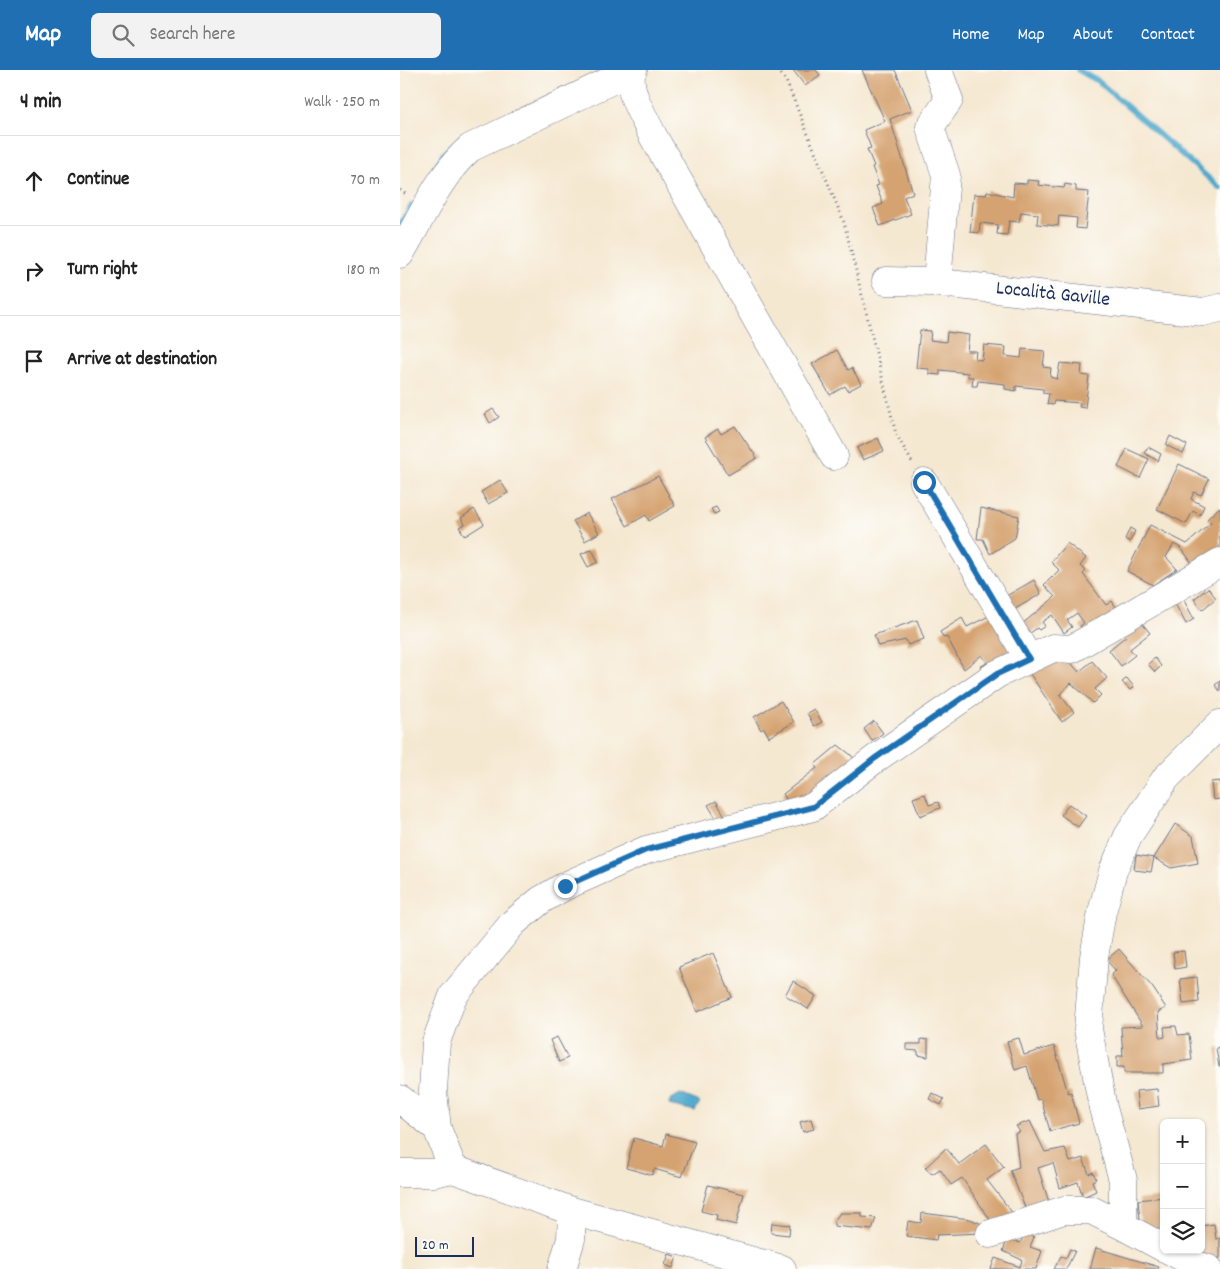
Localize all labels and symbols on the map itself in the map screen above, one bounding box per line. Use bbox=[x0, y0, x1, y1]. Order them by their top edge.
street label: Località Gaville bbox=[995, 275, 1112, 315]
route start bbox=[913, 471, 936, 494]
route end bbox=[554, 875, 577, 898]
scale bar bbox=[415, 1234, 474, 1257]

